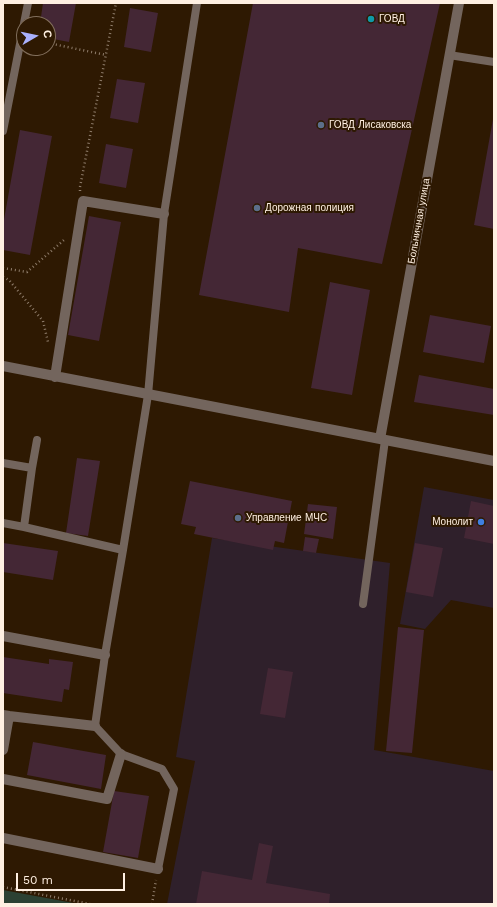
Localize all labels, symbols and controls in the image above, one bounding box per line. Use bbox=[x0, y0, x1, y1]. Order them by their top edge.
place label: ГОВД bbox=[379, 13, 405, 25]
marker: ГОВД bbox=[366, 14, 376, 24]
north arrow bbox=[16, 16, 56, 56]
text: С bbox=[40, 29, 54, 39]
place label: ГОВД Лисаковска bbox=[329, 119, 411, 131]
marker: ГОВД Лисаковска bbox=[316, 120, 326, 130]
street label: Больничная улица bbox=[406, 177, 432, 265]
place label: Дорожная полиция bbox=[265, 202, 354, 214]
marker: Дорожная полиция bbox=[252, 203, 262, 213]
place label: Управление МЧС bbox=[246, 512, 327, 524]
marker: Управление МЧС bbox=[233, 513, 243, 523]
place label: Монолит bbox=[432, 516, 473, 528]
marker: Монолит bbox=[476, 517, 486, 527]
scale bar bbox=[18, 865, 127, 891]
text: 50 m bbox=[23, 873, 53, 887]

